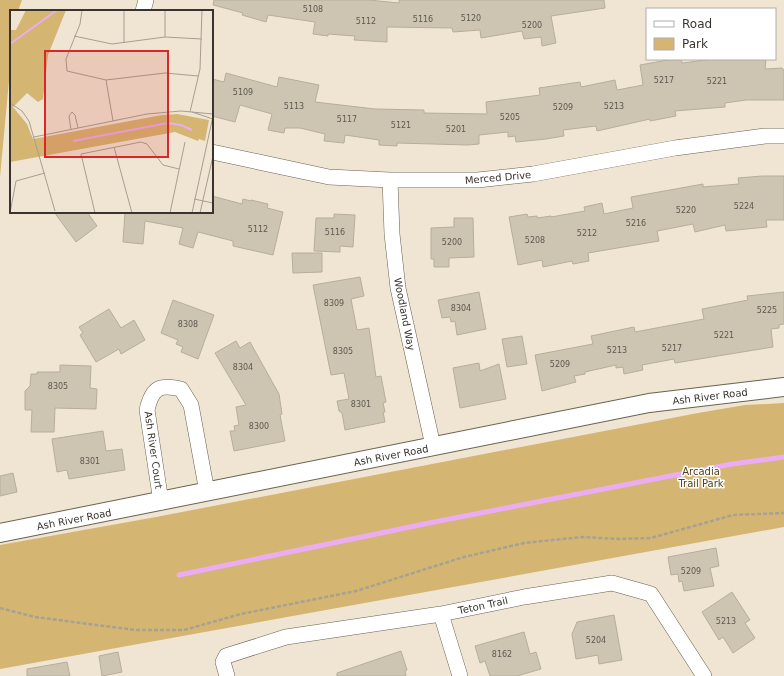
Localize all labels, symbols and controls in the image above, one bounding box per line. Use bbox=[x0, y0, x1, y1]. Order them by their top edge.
house number: 5108 bbox=[303, 5, 323, 14]
legend bbox=[646, 8, 776, 60]
inset map bbox=[10, 10, 213, 213]
house number: 5120 bbox=[461, 14, 481, 23]
house number: 5116 bbox=[413, 15, 433, 24]
house number: 5112 bbox=[356, 17, 376, 26]
text: Road bbox=[682, 17, 712, 31]
house number: 5200 bbox=[522, 21, 542, 30]
text: Park bbox=[682, 37, 708, 51]
house number: 5217 bbox=[654, 76, 674, 85]
house number: 5221 bbox=[707, 77, 727, 86]
house number: 5109 bbox=[233, 88, 253, 97]
house number: 5113 bbox=[284, 102, 304, 111]
house number: 5213 bbox=[604, 102, 624, 111]
house number: 5209 bbox=[553, 103, 573, 112]
house number: 5205 bbox=[500, 113, 520, 122]
house number: 5117 bbox=[337, 115, 357, 124]
house number: 5121 bbox=[391, 121, 411, 130]
house number: 5201 bbox=[446, 125, 466, 134]
street label: Merced Drive bbox=[464, 169, 532, 186]
house number: 5224 bbox=[734, 202, 754, 211]
house number: 5220 bbox=[676, 206, 696, 215]
house number: 5216 bbox=[626, 219, 646, 228]
house number: 5112 bbox=[248, 225, 268, 234]
house number: 5116 bbox=[325, 228, 345, 237]
house number: 5212 bbox=[577, 229, 597, 238]
house number: 5208 bbox=[525, 236, 545, 245]
house number: 5200 bbox=[442, 238, 462, 247]
street label: Woodland Way bbox=[392, 277, 417, 352]
house number: 8309 bbox=[324, 299, 344, 308]
house number: 8304 bbox=[451, 304, 471, 313]
house number: 5225 bbox=[757, 306, 777, 315]
house number: 8308 bbox=[178, 320, 198, 329]
house number: 5221 bbox=[714, 331, 734, 340]
house number: 5217 bbox=[662, 344, 682, 353]
house number: 5213 bbox=[607, 346, 627, 355]
house number: 8305 bbox=[333, 347, 353, 356]
house number: 5209 bbox=[550, 360, 570, 369]
house number: 8304 bbox=[233, 363, 253, 372]
house number: 8305 bbox=[48, 382, 68, 391]
street label: Ash River Road bbox=[672, 386, 748, 407]
house number: 8301 bbox=[351, 400, 371, 409]
street label: Ash River Court bbox=[143, 411, 164, 490]
house number: 8300 bbox=[249, 422, 269, 431]
street label: Ash River Road bbox=[353, 443, 429, 468]
house number: 8301 bbox=[80, 457, 100, 466]
park label: Arcadia Trail Park bbox=[677, 466, 724, 489]
street label: Ash River Road bbox=[36, 507, 112, 532]
house number: 5209 bbox=[681, 567, 701, 576]
street label: Teton Trail bbox=[456, 595, 509, 616]
house number: 5213 bbox=[716, 617, 736, 626]
house number: 5204 bbox=[586, 636, 606, 645]
house number: 8162 bbox=[492, 650, 512, 659]

